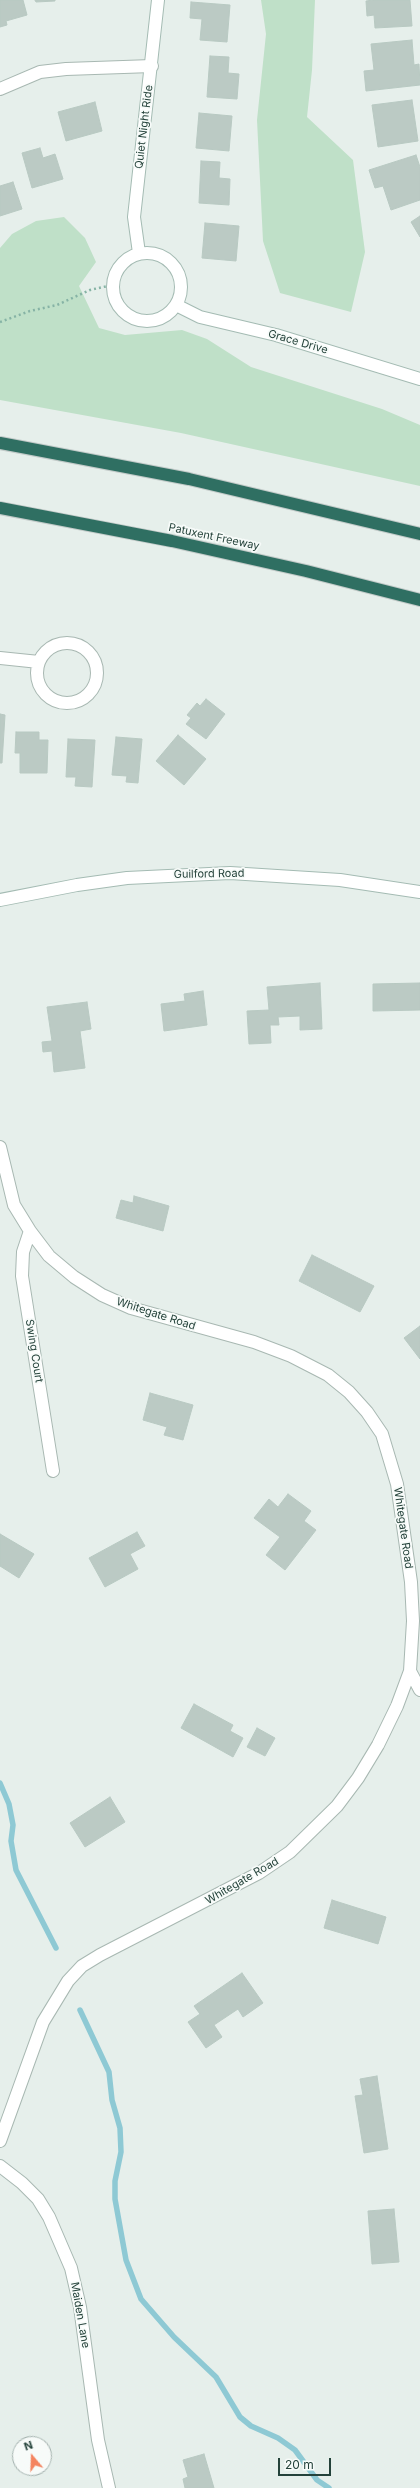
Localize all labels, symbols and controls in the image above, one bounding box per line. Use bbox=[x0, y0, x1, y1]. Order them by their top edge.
street label: Quiet Night Ride bbox=[132, 84, 156, 170]
street label: Grace Drive bbox=[267, 327, 329, 357]
street label: Patuxent Freeway bbox=[167, 521, 261, 553]
street label: Guilford Road bbox=[174, 867, 244, 881]
street label: Whitegate Road bbox=[115, 1295, 197, 1333]
street label: Swing Court bbox=[22, 1318, 46, 1384]
street label: Whitegate Road bbox=[391, 1486, 415, 1570]
street label: Whitegate Road bbox=[203, 1855, 281, 1907]
street label: Maiden Lane bbox=[68, 2281, 92, 2349]
north arrow bbox=[12, 2436, 52, 2476]
text: N bbox=[22, 2438, 35, 2454]
scale bar bbox=[280, 2450, 333, 2476]
text: 20 m bbox=[285, 2457, 314, 2472]

